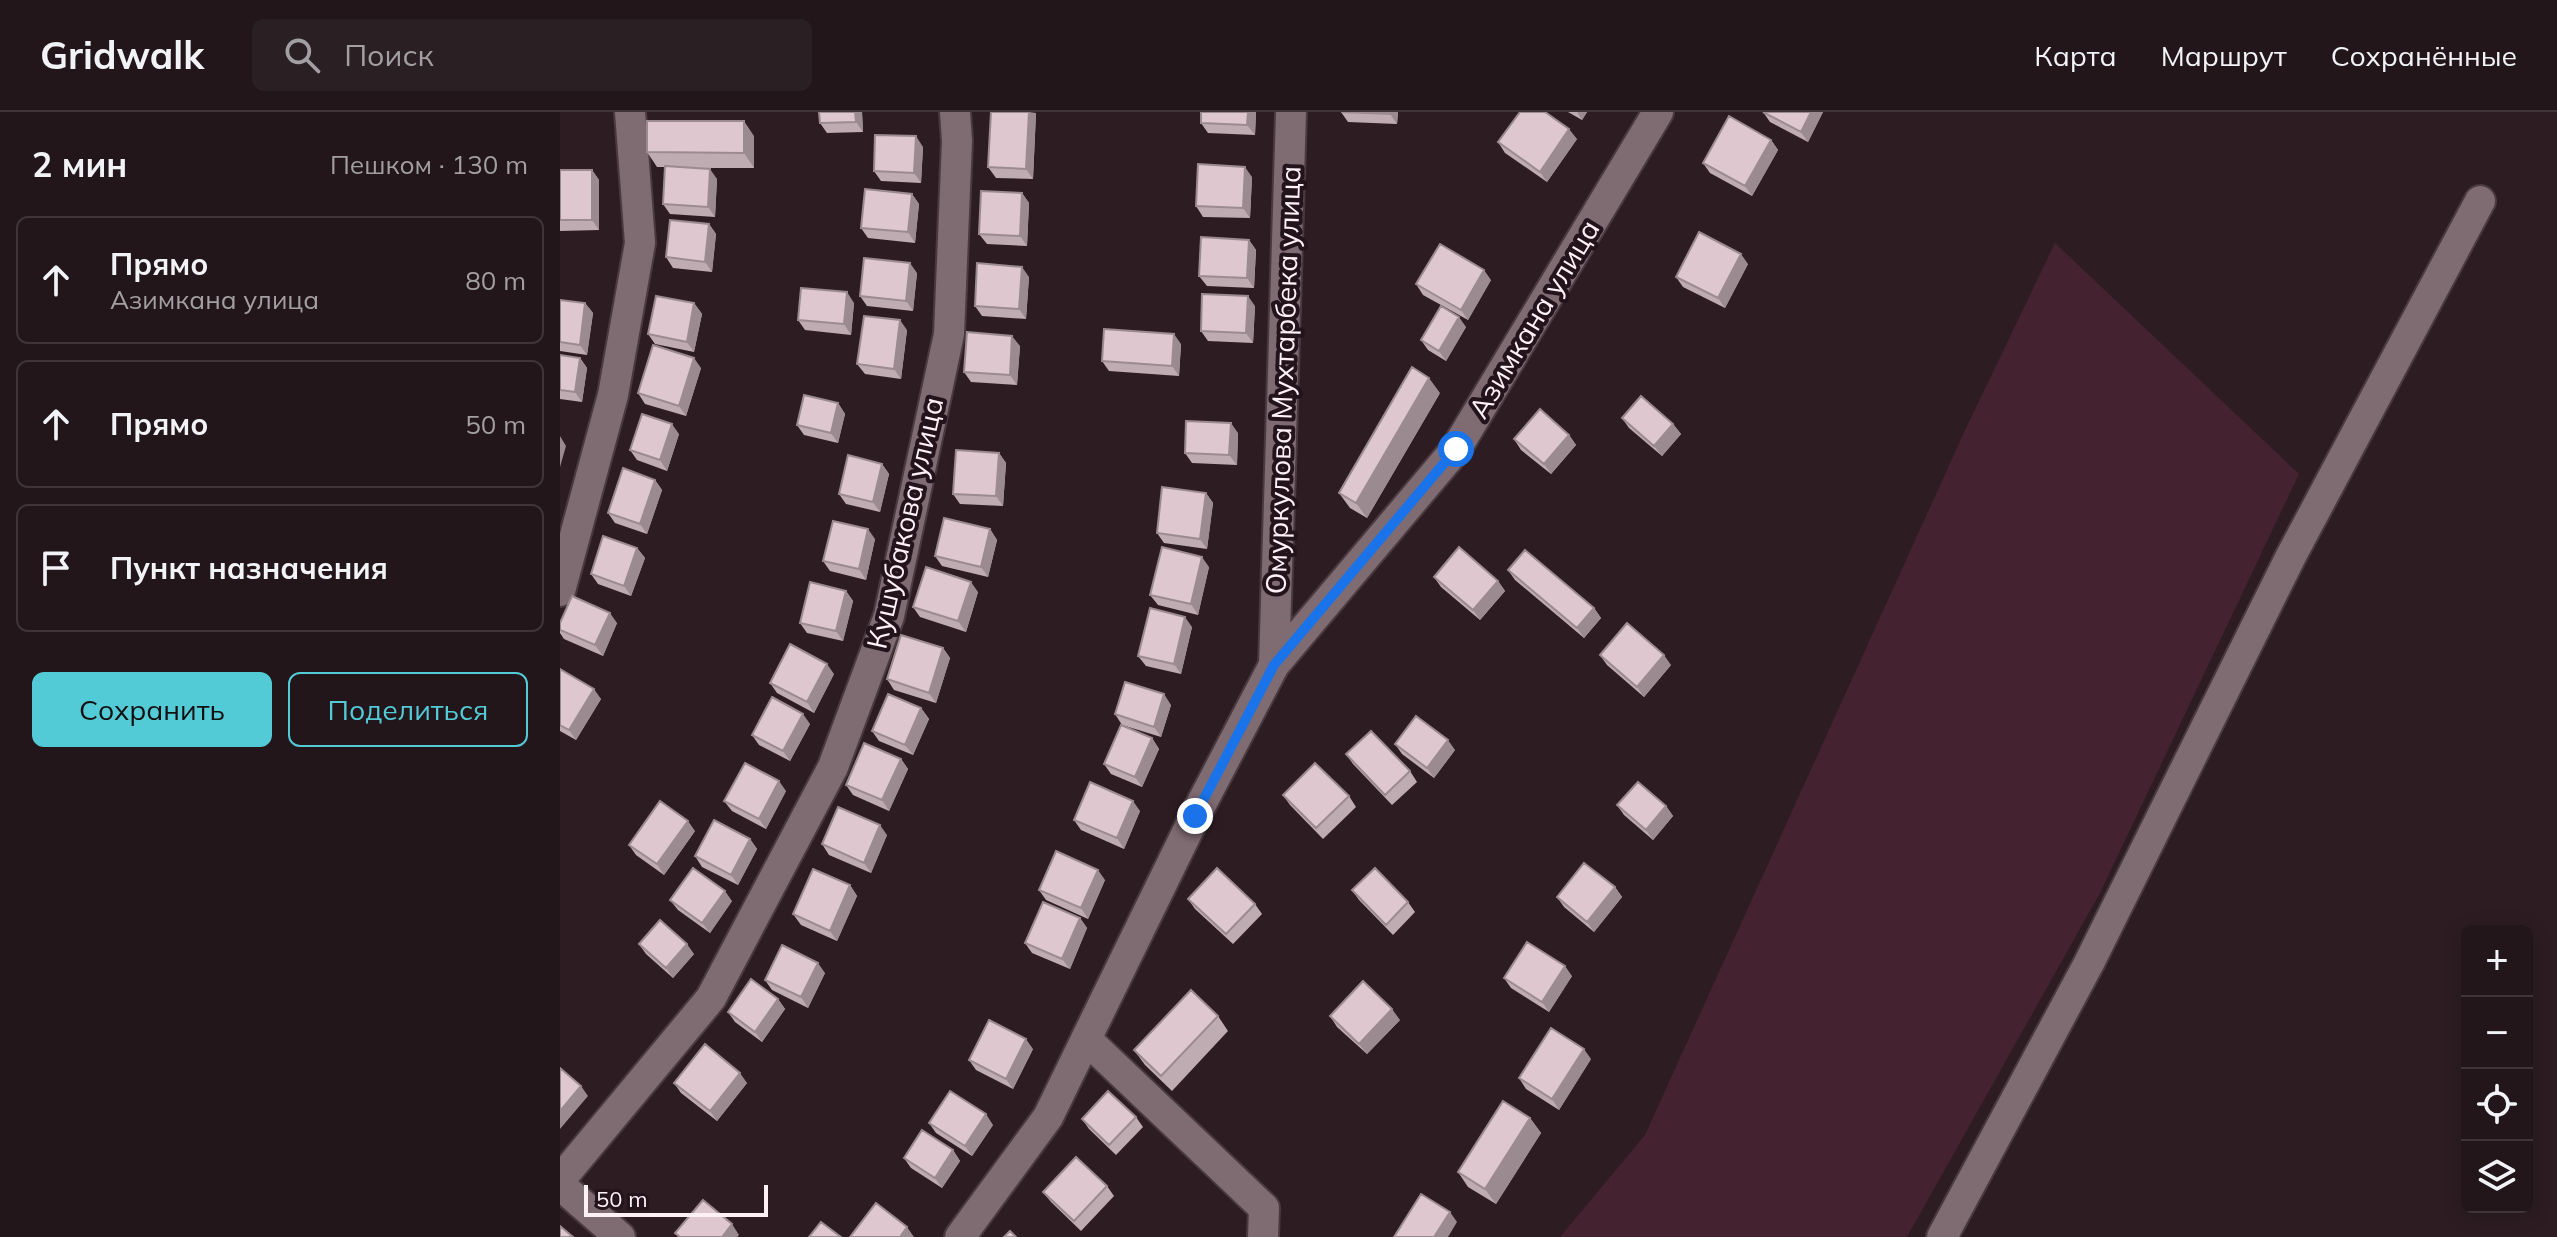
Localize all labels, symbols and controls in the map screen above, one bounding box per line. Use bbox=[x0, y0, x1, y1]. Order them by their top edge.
search box bbox=[252, 19, 812, 91]
text: Gridwalk bbox=[40, 31, 204, 79]
icon: search bbox=[280, 33, 324, 77]
text: Поиск bbox=[344, 36, 434, 74]
text: Карта bbox=[2034, 38, 2117, 73]
text: Маршрут bbox=[2161, 38, 2287, 73]
text: Сохранённые bbox=[2331, 38, 2517, 73]
text: 2 мин bbox=[32, 143, 127, 186]
text: Пешком · 130 m bbox=[330, 148, 528, 181]
street label: Омуркулова Мухтарбека улица bbox=[1258, 165, 1307, 595]
street label: Азимкана улица bbox=[1461, 213, 1607, 424]
text: Прямо bbox=[110, 245, 208, 283]
icon: ahead bbox=[34, 258, 78, 302]
text: 80 m bbox=[465, 264, 526, 297]
text: Азимкана улица bbox=[110, 283, 319, 316]
street label: Кушубакова улица bbox=[859, 394, 950, 652]
icon: ahead bbox=[34, 402, 78, 446]
text: Прямо bbox=[110, 405, 208, 443]
text: 50 m bbox=[465, 408, 526, 441]
route start bbox=[1438, 431, 1474, 467]
icon: arrive bbox=[34, 546, 78, 590]
text: Пункт назначения bbox=[110, 549, 388, 587]
button: Сохранить bbox=[32, 672, 272, 747]
button: Поделиться bbox=[288, 672, 528, 747]
route end bbox=[1177, 798, 1213, 834]
map controls bbox=[2461, 925, 2533, 1213]
button: + bbox=[2461, 925, 2533, 997]
button: − bbox=[2461, 997, 2533, 1069]
button: locate bbox=[2461, 1069, 2533, 1141]
button: layers bbox=[2461, 1141, 2533, 1213]
scale bar bbox=[584, 1181, 768, 1217]
text: 50 m bbox=[596, 1185, 647, 1213]

